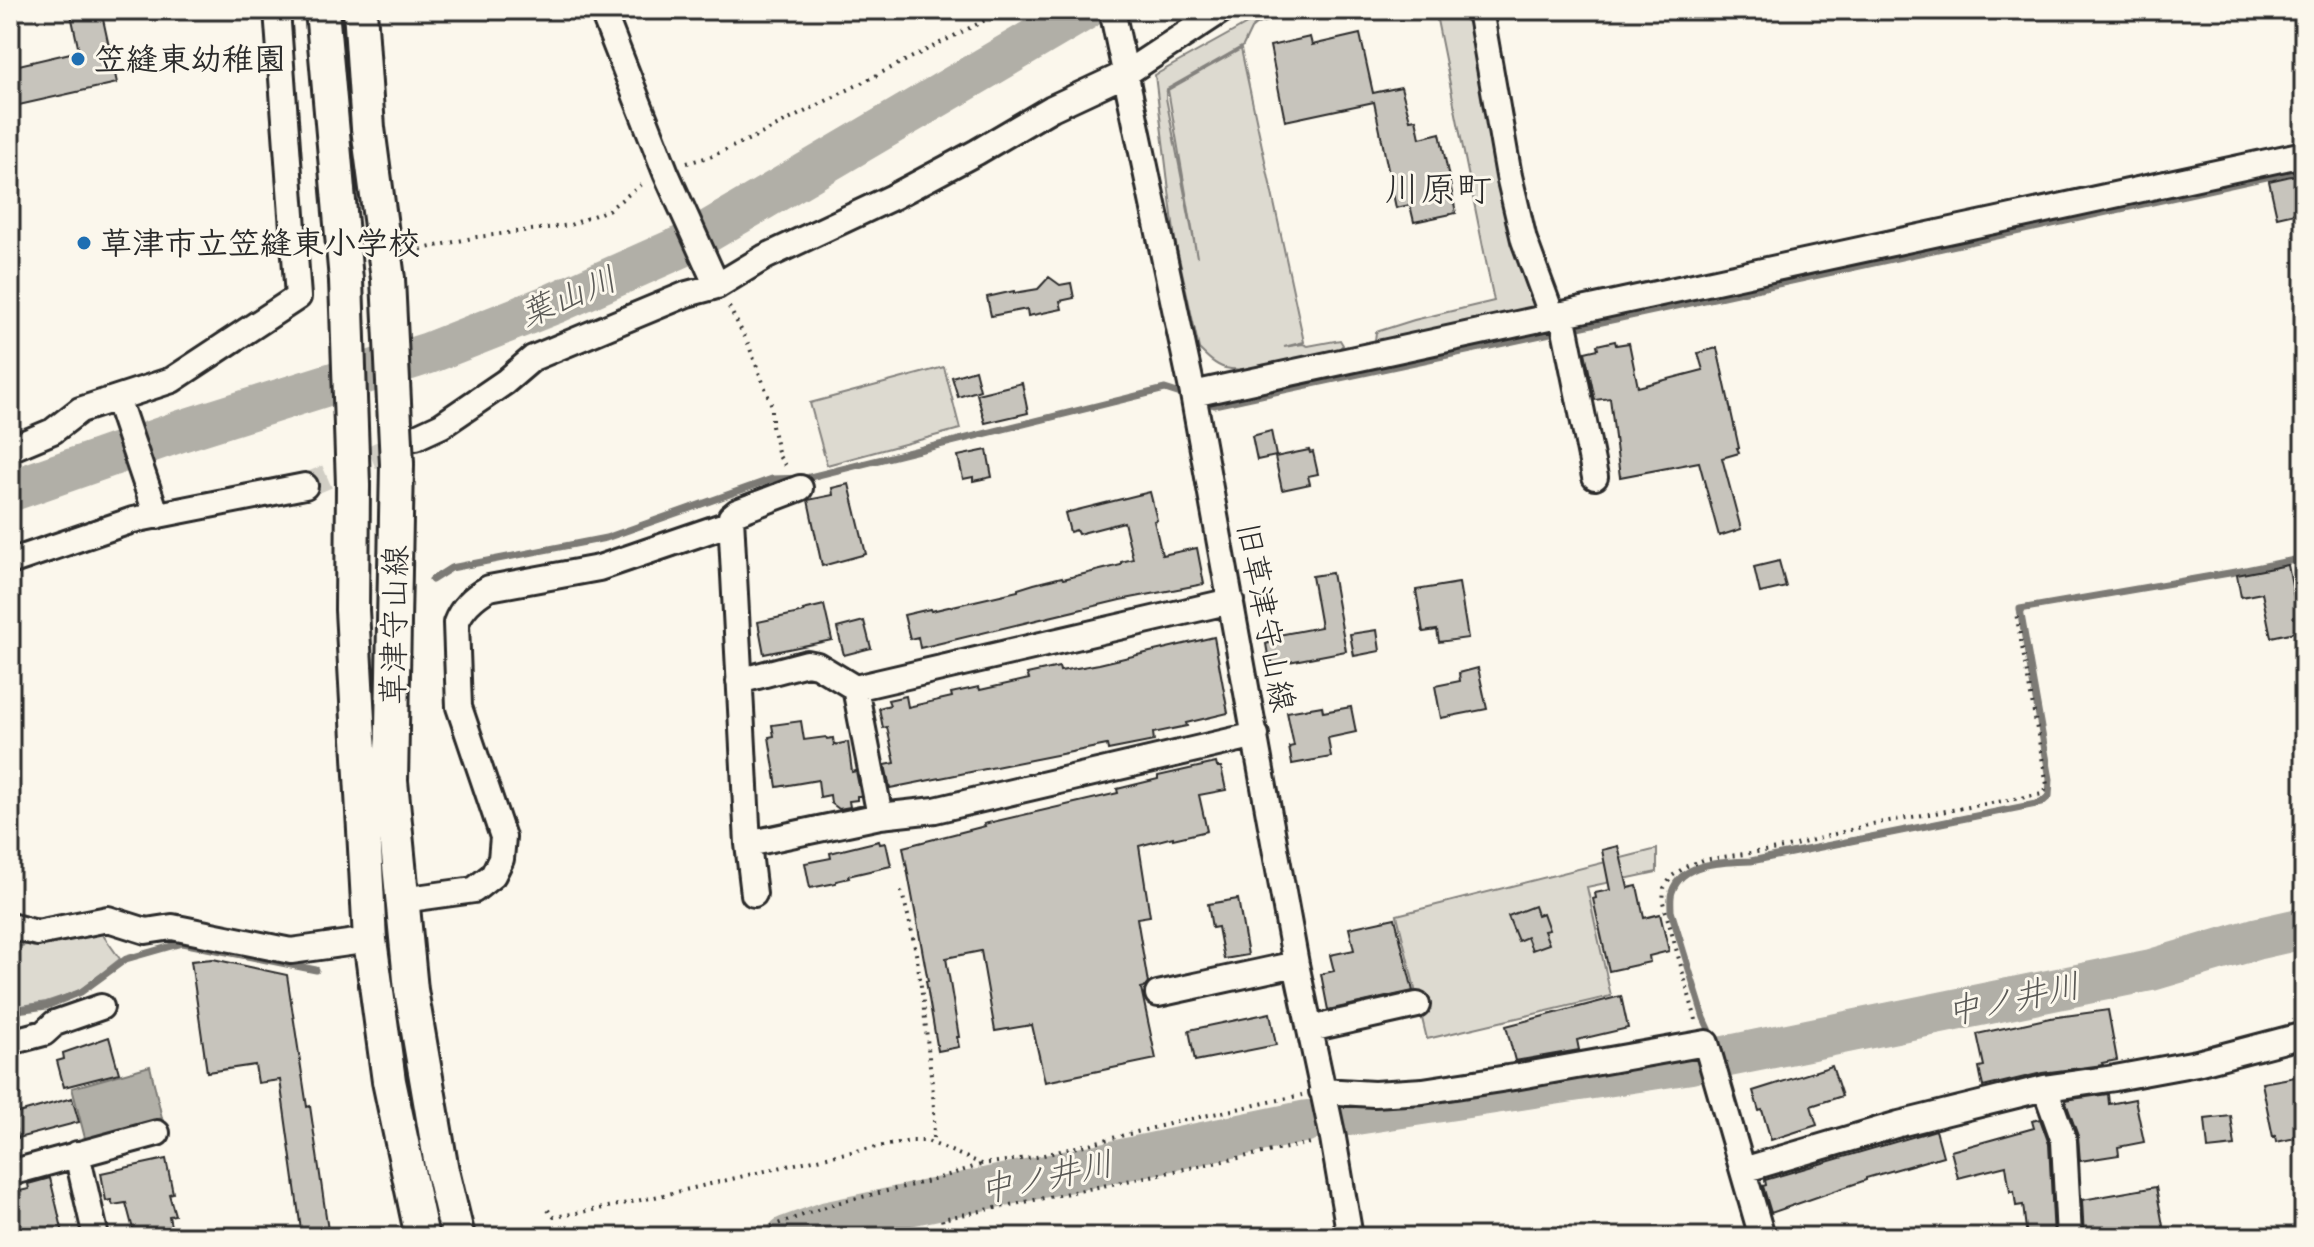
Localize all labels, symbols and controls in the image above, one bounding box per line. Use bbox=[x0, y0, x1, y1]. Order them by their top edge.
place label: 笠縫東幼稚園 bbox=[94, 39, 286, 80]
marker: 笠縫東幼稚園 bbox=[69, 50, 87, 68]
district label: 川原町 bbox=[1384, 166, 1492, 212]
place label: 草津市立笠縫東小学校 bbox=[100, 223, 420, 264]
marker: 草津市立笠縫東小学校 bbox=[75, 234, 93, 252]
water label: 葉山川 bbox=[513, 257, 624, 336]
street label: 旧草津守山線 bbox=[1227, 519, 1304, 715]
street label: 草津守山線 bbox=[373, 545, 416, 705]
water label: 中ノ井川 bbox=[1942, 963, 2084, 1034]
water label: 中ノ井川 bbox=[975, 1141, 1117, 1212]

